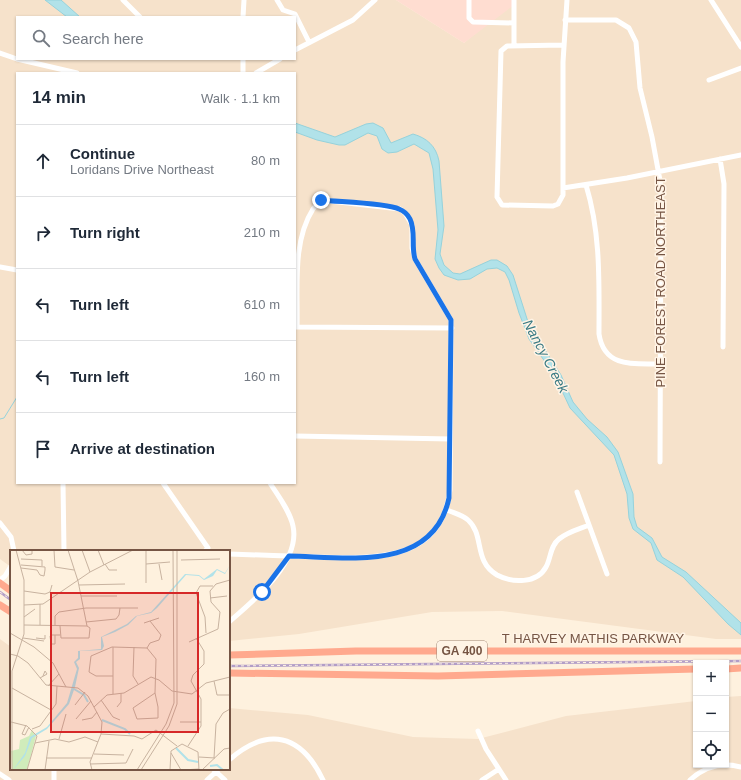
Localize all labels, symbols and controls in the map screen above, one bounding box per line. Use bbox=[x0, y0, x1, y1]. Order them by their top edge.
search box bbox=[16, 16, 296, 60]
icon: search bbox=[30, 27, 52, 49]
text: Search here bbox=[62, 30, 144, 47]
text: 14 min bbox=[32, 88, 86, 107]
text: Walk · 1.1 km bbox=[201, 91, 280, 106]
text: Continue bbox=[70, 145, 135, 162]
icon: ahead bbox=[32, 150, 54, 172]
text: 80 m bbox=[251, 153, 280, 168]
text: Loridans Drive Northeast bbox=[70, 162, 214, 177]
street label: PINE FOREST ROAD NORTHEAST bbox=[653, 176, 668, 388]
route end bbox=[312, 191, 330, 209]
icon: right bbox=[32, 222, 54, 244]
text: Turn right bbox=[70, 224, 140, 241]
text: 210 m bbox=[244, 225, 280, 240]
icon: left bbox=[32, 294, 54, 316]
text: Turn left bbox=[70, 296, 129, 313]
text: 610 m bbox=[244, 297, 280, 312]
water label: Nancy Creek bbox=[520, 317, 573, 396]
icon: left bbox=[32, 366, 54, 388]
text: Turn left bbox=[70, 368, 129, 385]
text: 160 m bbox=[244, 369, 280, 384]
icon: arrive bbox=[32, 438, 54, 460]
text: Arrive at destination bbox=[70, 440, 215, 457]
inset map bbox=[10, 550, 230, 770]
route start bbox=[253, 583, 271, 601]
street label: T HARVEY MATHIS PARKWAY bbox=[502, 631, 684, 646]
road number: GA 400 bbox=[437, 641, 487, 661]
map controls bbox=[693, 660, 729, 768]
button: + bbox=[693, 660, 729, 696]
button: − bbox=[693, 696, 729, 732]
button: locate bbox=[693, 732, 729, 768]

